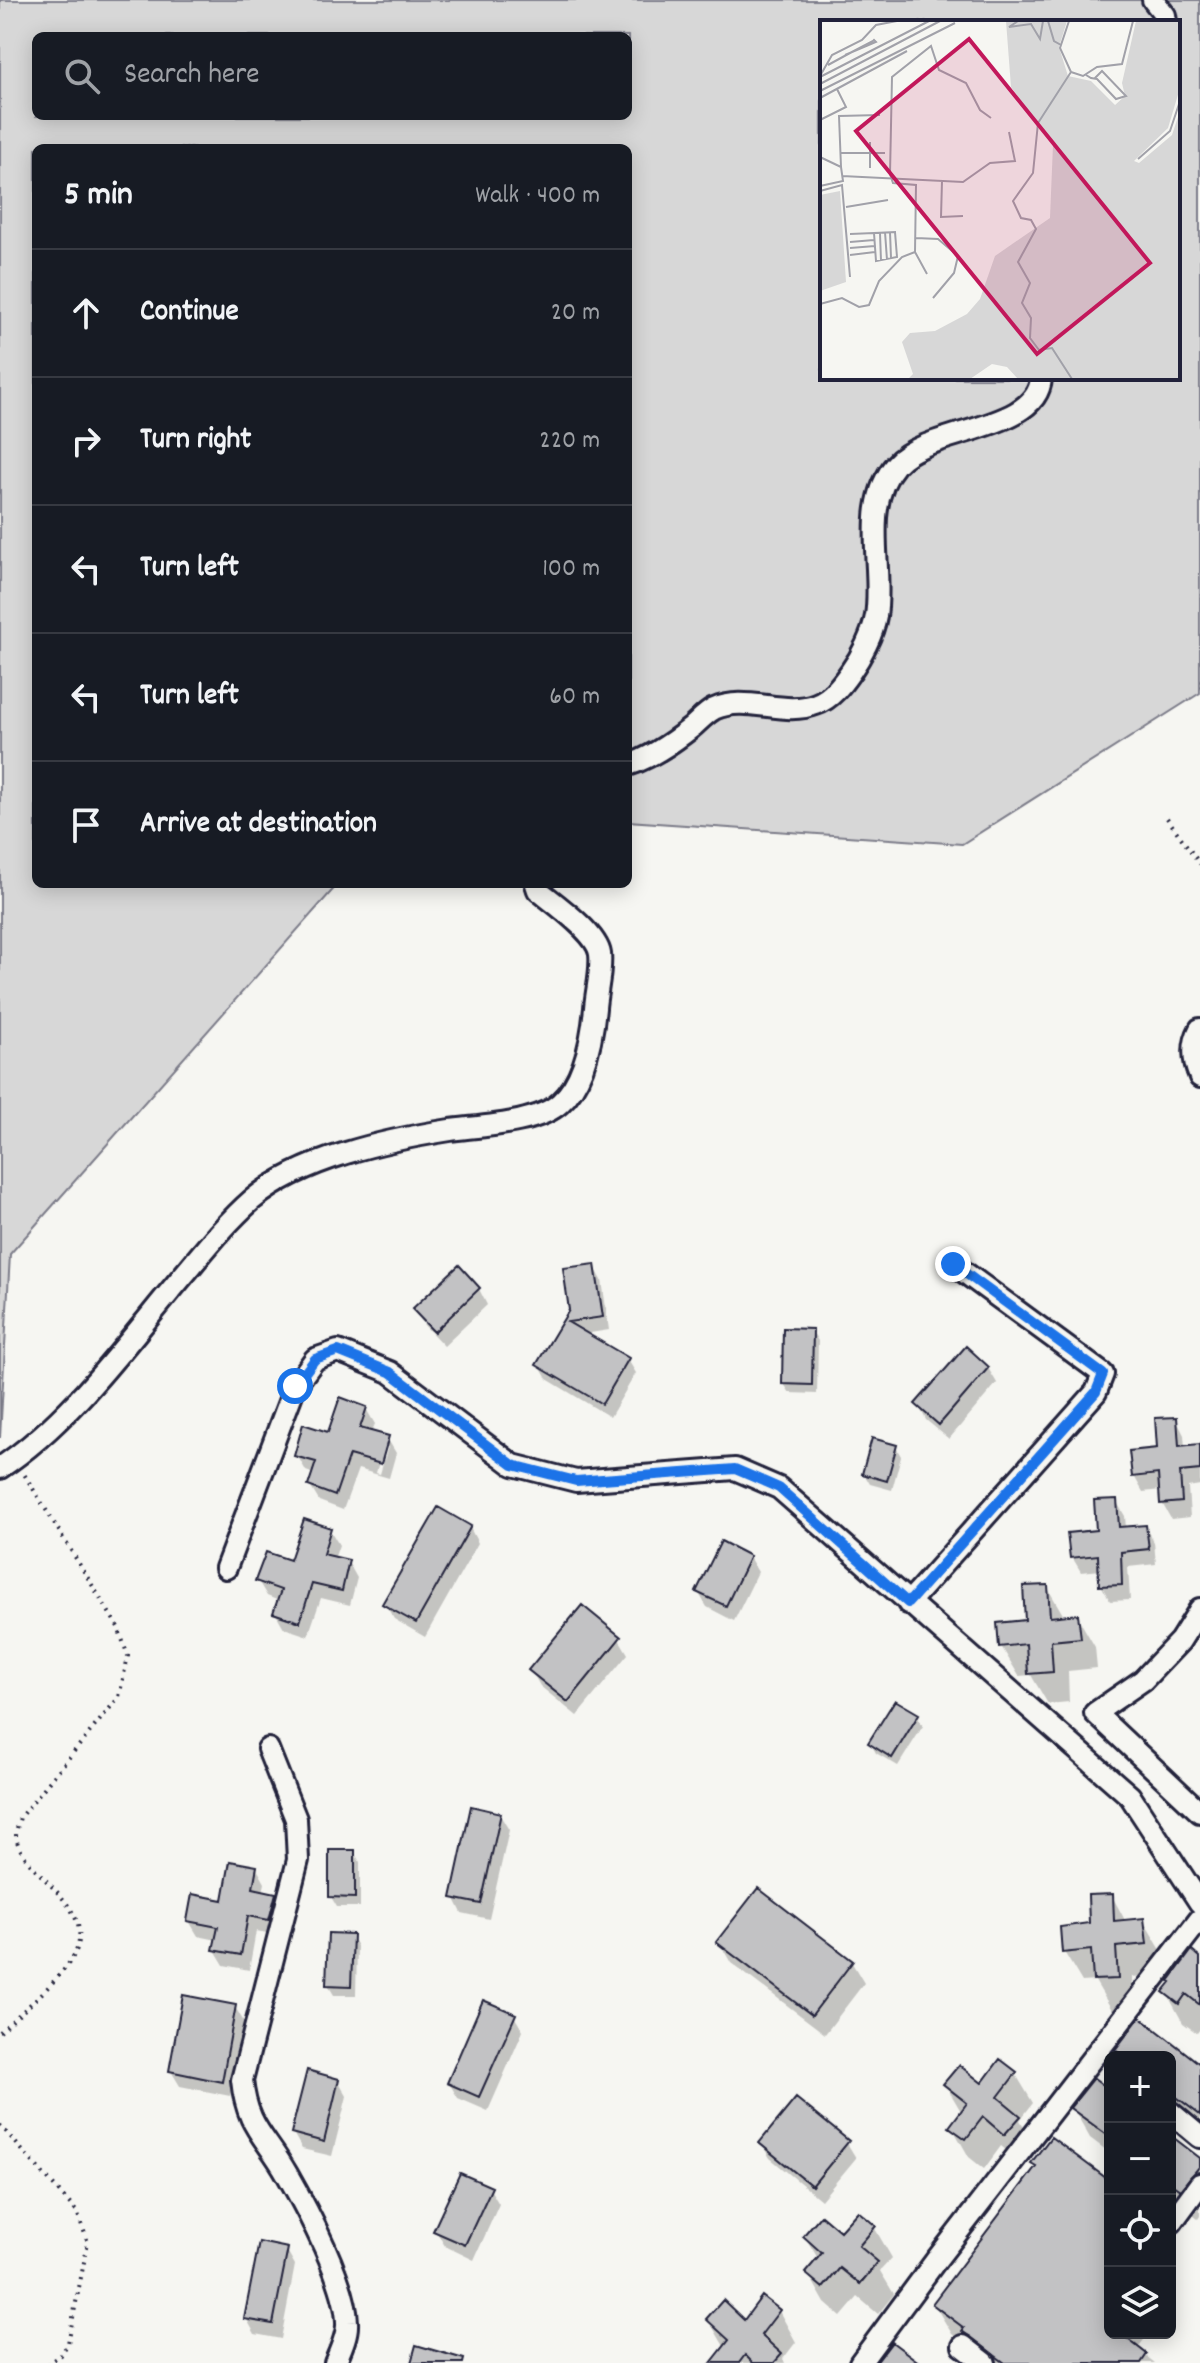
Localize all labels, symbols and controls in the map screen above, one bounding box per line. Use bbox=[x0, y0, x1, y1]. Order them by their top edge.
inset map bbox=[820, 20, 1180, 380]
search box bbox=[32, 32, 632, 120]
icon: search bbox=[60, 54, 104, 98]
text: Search here bbox=[124, 55, 260, 98]
text: 5 min bbox=[64, 172, 133, 221]
text: Walk · 400 m bbox=[475, 178, 600, 215]
icon: ahead bbox=[64, 291, 108, 335]
text: Continue bbox=[140, 292, 239, 335]
text: 20 m bbox=[551, 295, 600, 332]
icon: right bbox=[64, 419, 108, 463]
text: Turn right bbox=[140, 420, 251, 463]
text: 220 m bbox=[539, 423, 600, 460]
icon: left bbox=[64, 547, 108, 591]
text: Turn left bbox=[140, 548, 239, 591]
text: 100 m bbox=[542, 551, 600, 588]
icon: left bbox=[64, 675, 108, 719]
text: Turn left bbox=[140, 676, 239, 719]
text: 60 m bbox=[549, 679, 600, 716]
icon: arrive bbox=[64, 803, 108, 847]
text: Arrive at destination bbox=[140, 804, 377, 847]
route end bbox=[935, 1246, 971, 1282]
route start bbox=[277, 1368, 313, 1404]
map controls bbox=[1104, 2051, 1176, 2339]
button: + bbox=[1104, 2051, 1176, 2123]
button: − bbox=[1104, 2123, 1176, 2195]
button: locate bbox=[1104, 2195, 1176, 2267]
button: layers bbox=[1104, 2267, 1176, 2339]

